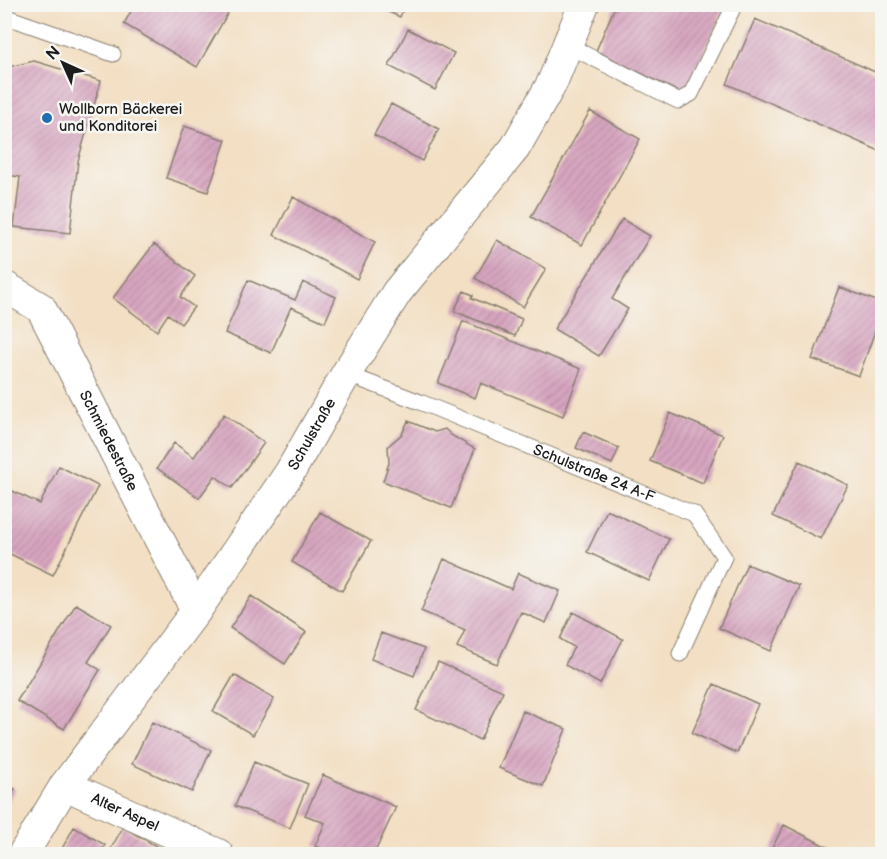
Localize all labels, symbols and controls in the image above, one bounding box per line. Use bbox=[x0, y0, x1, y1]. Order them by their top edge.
north arrow bbox=[33, 33, 93, 93]
text: N bbox=[42, 42, 64, 64]
place label: Wollborn Bäckerei und Konditorei bbox=[59, 100, 182, 136]
marker: Wollborn Bäckerei und Konditorei bbox=[40, 111, 54, 125]
street label: Schmiedestraße bbox=[75, 387, 142, 495]
street label: Schulstraße bbox=[284, 395, 340, 474]
street label: Schulstraße 24 A-F bbox=[530, 440, 657, 507]
street label: Alter Aspel bbox=[88, 789, 162, 836]

